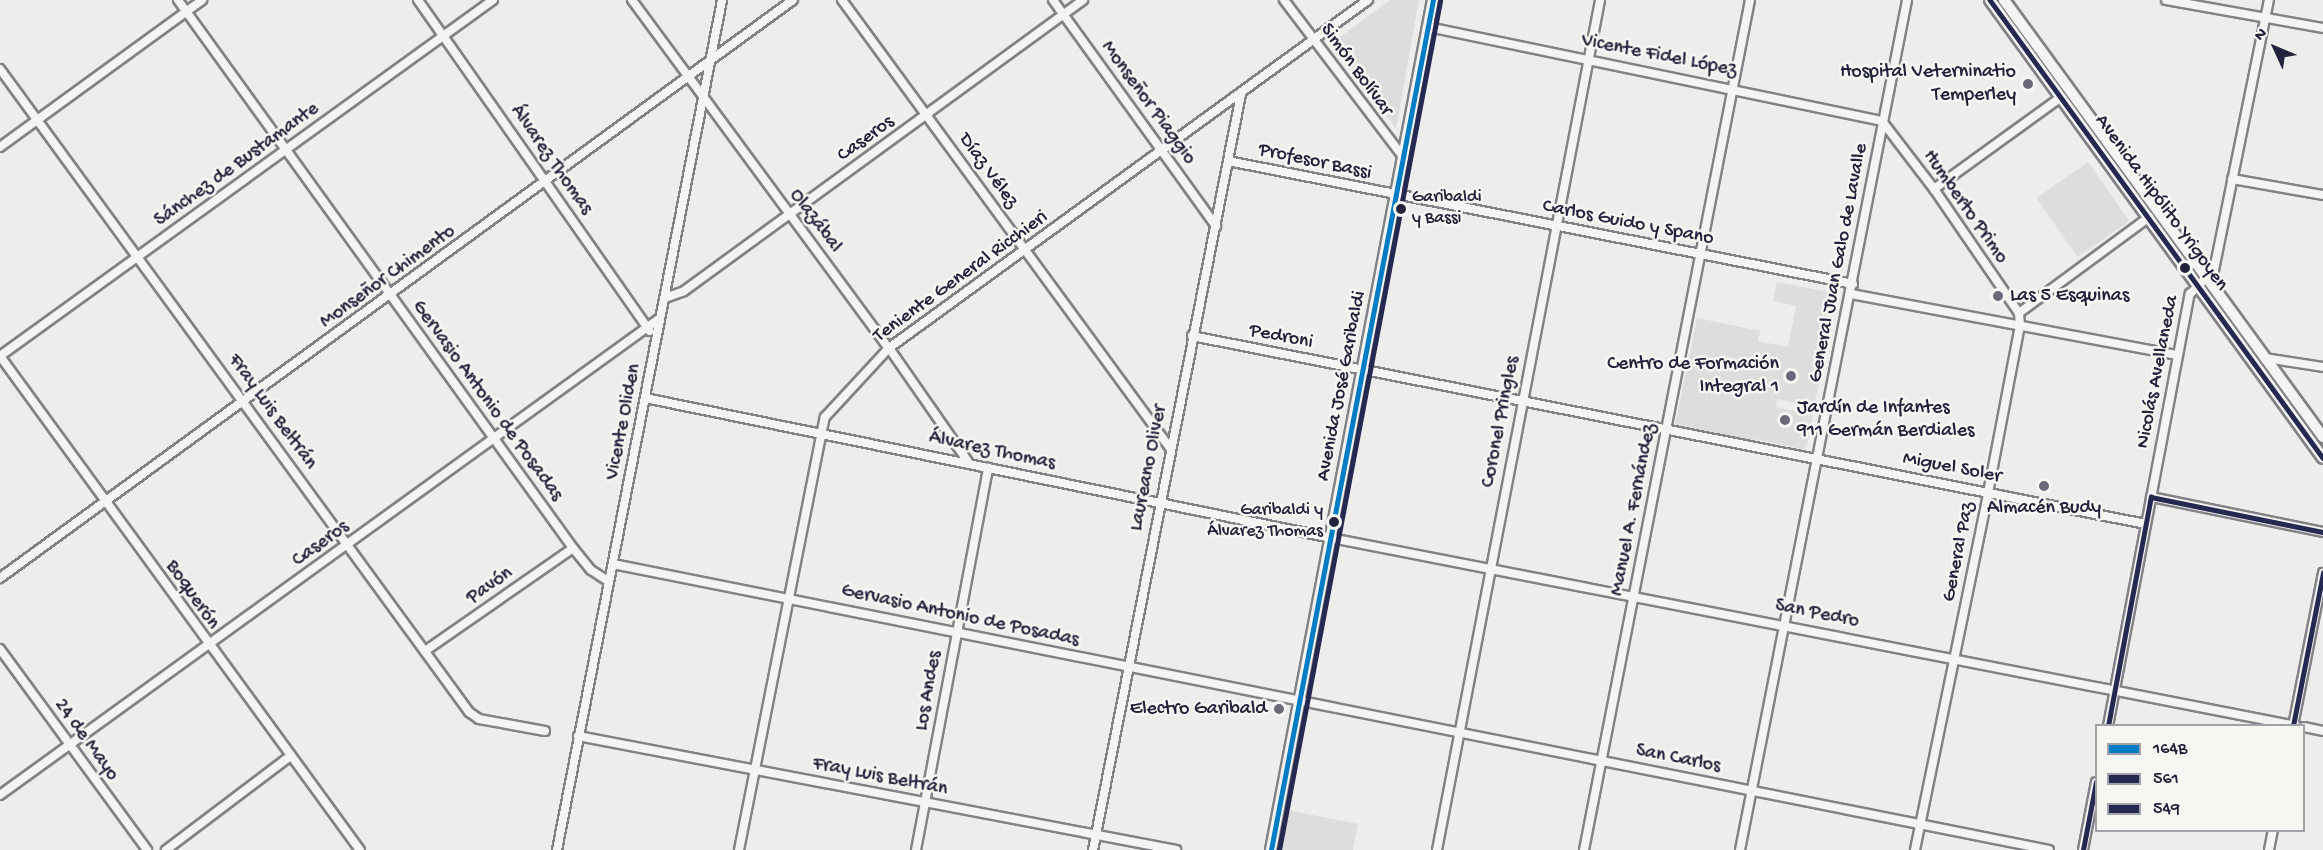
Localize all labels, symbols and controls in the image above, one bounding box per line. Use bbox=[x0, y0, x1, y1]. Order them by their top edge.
north arrow bbox=[2245, 18, 2305, 78]
street label: Simón Bolívar bbox=[1314, 19, 1398, 121]
text: N bbox=[2251, 25, 2272, 46]
street label: Vicente Fidel López bbox=[1579, 29, 1739, 83]
street label: Monseñor Piaggio bbox=[1095, 36, 1201, 170]
place label: Hospital Veterninatio Temperley bbox=[1840, 60, 2016, 107]
marker: Hospital Veterninatio Temperley bbox=[2021, 77, 2035, 91]
street label: Sánchez de Bustamante bbox=[150, 97, 324, 233]
street label: Álvarez Thomas bbox=[504, 100, 598, 220]
street label: Caseros bbox=[833, 110, 899, 168]
street label: Avenida Hipólito Yrigoyen bbox=[2089, 110, 2233, 296]
street label: Díaz Vélez bbox=[953, 129, 1023, 213]
street label: Profesor Bassi bbox=[1256, 138, 1374, 186]
street label: General Juan Galo de Lavalle bbox=[1804, 141, 1874, 385]
street label: Humberto Primo bbox=[1917, 146, 2013, 268]
street label: Olazábal bbox=[783, 184, 847, 258]
place label: Garibaldi y Bassi bbox=[1412, 188, 1482, 230]
street label: Carlos Guido y Spano bbox=[1540, 195, 1716, 251]
marker: Garibaldi y Bassi bbox=[1395, 203, 1407, 215]
street label: Teniente General Ricchieri bbox=[869, 206, 1053, 348]
street label: Monseñor Chimento bbox=[316, 220, 460, 334]
unlabelled marker bbox=[2179, 262, 2191, 274]
place label: Las 5 Esquinas bbox=[2010, 284, 2129, 308]
street label: Avenida José Garibaldi bbox=[1312, 289, 1372, 483]
marker: Las 5 Esquinas bbox=[1991, 289, 2005, 303]
street label: Nicolás Avellaneda bbox=[2131, 293, 2185, 451]
street label: Gervasio Antonio de Posadas bbox=[406, 296, 568, 506]
street label: Pedroni bbox=[1247, 319, 1315, 355]
street label: Fray Luis Beltrán bbox=[222, 350, 322, 474]
place label: Centro de Formación Integral 1 bbox=[1607, 352, 1779, 399]
street label: Coronel Pringles bbox=[1477, 354, 1525, 490]
street label: Vicente Oliden bbox=[601, 362, 647, 482]
marker: Centro de Formación Integral 1 bbox=[1784, 369, 1798, 383]
place label: Jardín de Infantes 911 Germán Berdiales bbox=[1797, 396, 1974, 443]
street label: Laureano Oliver bbox=[1125, 403, 1173, 533]
marker: Jardín de Infantes 911 Germán Berdiales bbox=[1778, 413, 1792, 427]
street label: Manuel A. Fernández bbox=[1606, 422, 1662, 598]
street label: Álvarez Thomas bbox=[927, 426, 1057, 476]
street label: Miguel Soler bbox=[1901, 447, 2003, 489]
marker: Almacén Budy bbox=[2037, 479, 2051, 493]
place label: Almacén Budy bbox=[1987, 496, 2101, 520]
street label: General Paz bbox=[1938, 500, 1980, 604]
place label: Garibaldi y Álvarez Thomas bbox=[1207, 501, 1323, 544]
street label: Caseros bbox=[288, 515, 354, 573]
marker: Garibaldi y Álvarez Thomas bbox=[1328, 516, 1340, 528]
street label: Boquerón bbox=[159, 556, 225, 634]
street label: Pavón bbox=[462, 562, 518, 610]
street label: Gervasio Antonio de Posadas bbox=[839, 579, 1081, 653]
street label: San Pedro bbox=[1773, 594, 1861, 634]
street label: Los Andes bbox=[910, 649, 948, 733]
street label: 24 de Mayo bbox=[48, 694, 124, 786]
place label: Electro Garibald bbox=[1130, 697, 1267, 721]
marker: Electro Garibald bbox=[1272, 702, 1286, 716]
legend bbox=[2095, 724, 2305, 832]
street label: San Carlos bbox=[1634, 739, 1722, 779]
text: 164B bbox=[2153, 739, 2187, 760]
street label: Fray Luis Beltrán bbox=[810, 752, 950, 802]
text: 561 bbox=[2153, 769, 2179, 790]
text: 549 bbox=[2153, 799, 2180, 820]

